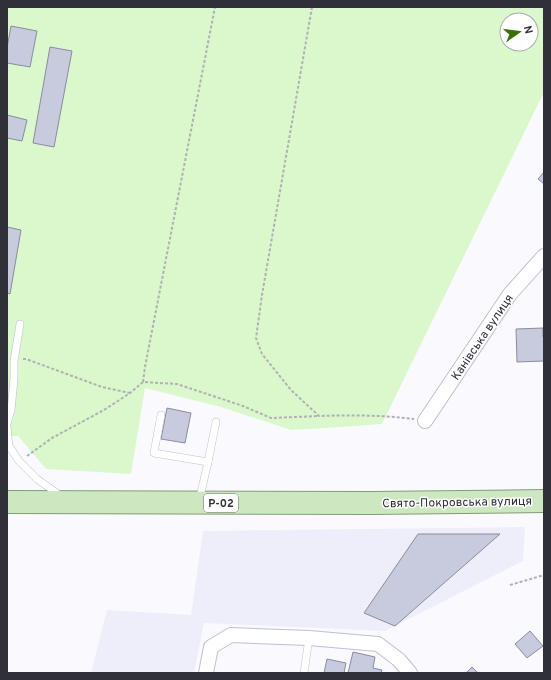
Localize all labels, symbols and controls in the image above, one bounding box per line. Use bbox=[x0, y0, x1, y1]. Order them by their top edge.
north arrow bbox=[499, 12, 539, 52]
text: N bbox=[520, 24, 535, 35]
street label: Канівська вулиця bbox=[448, 291, 518, 384]
road number: Р-02 bbox=[204, 494, 238, 512]
street label: Свято-Покровська вулиця bbox=[382, 494, 532, 512]

